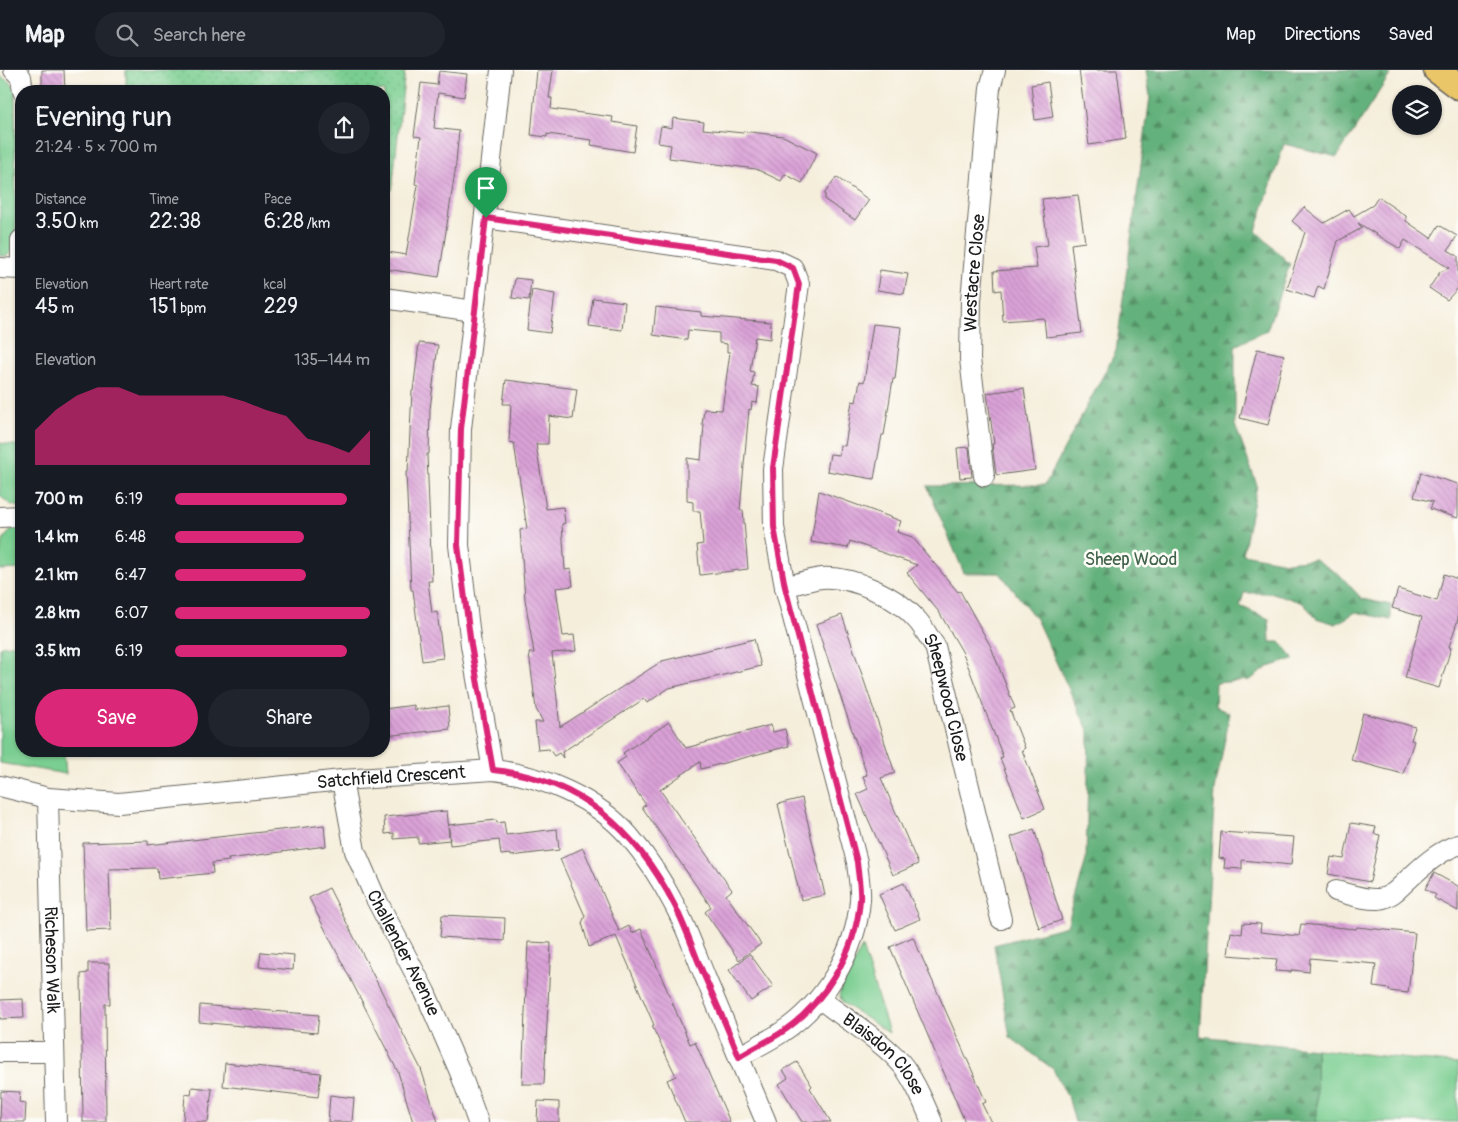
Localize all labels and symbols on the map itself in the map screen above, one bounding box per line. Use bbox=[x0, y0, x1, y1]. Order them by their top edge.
pin bbox=[465, 167, 507, 218]
street label: Westacre Close bbox=[959, 213, 990, 332]
park label: Sheep Wood bbox=[1085, 548, 1177, 571]
street label: Sheepwood Close bbox=[918, 629, 974, 764]
street label: Satchfield Crescent bbox=[316, 760, 467, 794]
street label: Challender Avenue bbox=[362, 886, 445, 1019]
street label: Richeson Walk bbox=[39, 906, 65, 1014]
street label: Blaisdon Close bbox=[838, 1008, 930, 1099]

